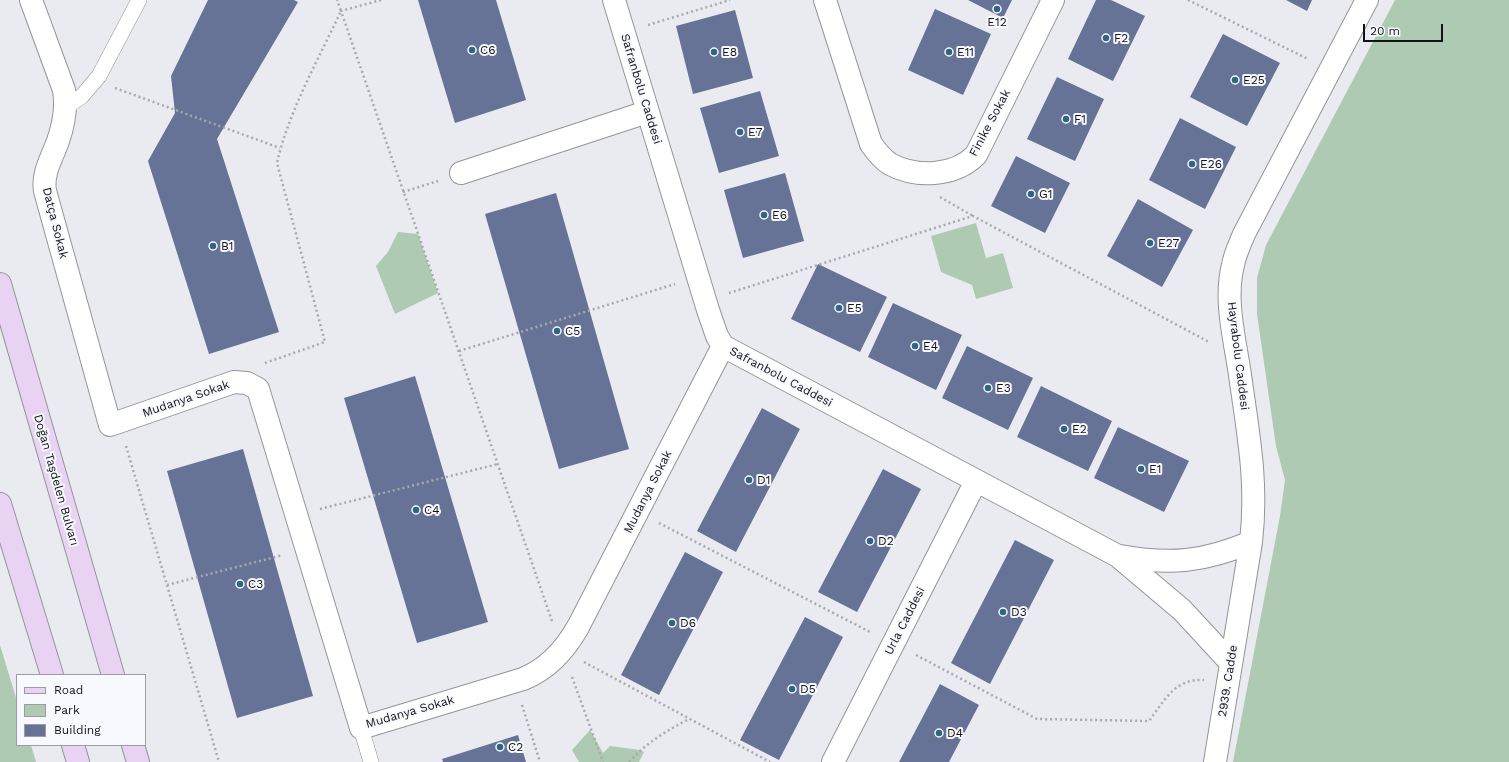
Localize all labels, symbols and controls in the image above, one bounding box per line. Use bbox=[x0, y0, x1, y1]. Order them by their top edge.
marker: E12 bbox=[992, 4, 1002, 14]
place label: E12 bbox=[987, 15, 1007, 29]
scale bar bbox=[1365, 16, 1445, 42]
text: 20 m bbox=[1370, 24, 1400, 38]
place label: F2 bbox=[1114, 31, 1128, 45]
street label: Safranbolu Caddesi bbox=[617, 32, 665, 146]
marker: F2 bbox=[1101, 33, 1111, 43]
place label: C6 bbox=[480, 43, 496, 57]
marker: C6 bbox=[467, 45, 477, 55]
place label: E8 bbox=[722, 45, 737, 59]
place label: E11 bbox=[957, 45, 974, 59]
marker: E8 bbox=[709, 47, 719, 57]
marker: E11 bbox=[944, 47, 954, 57]
place label: E25 bbox=[1243, 73, 1265, 87]
marker: E25 bbox=[1230, 75, 1240, 85]
street label: Finike Sokak bbox=[966, 87, 1014, 159]
place label: F1 bbox=[1074, 112, 1086, 126]
marker: F1 bbox=[1061, 114, 1071, 124]
place label: E7 bbox=[748, 125, 762, 139]
marker: E7 bbox=[735, 127, 745, 137]
place label: E26 bbox=[1200, 157, 1222, 171]
marker: E26 bbox=[1187, 159, 1197, 169]
street label: Datça Sokak bbox=[39, 186, 71, 260]
place label: G1 bbox=[1039, 187, 1052, 201]
marker: G1 bbox=[1026, 189, 1036, 199]
place label: E6 bbox=[772, 208, 787, 222]
marker: E6 bbox=[759, 210, 769, 220]
place label: E27 bbox=[1158, 236, 1179, 250]
marker: E27 bbox=[1145, 238, 1155, 248]
place label: B1 bbox=[221, 239, 234, 253]
marker: B1 bbox=[208, 241, 218, 251]
place label: E5 bbox=[847, 301, 862, 315]
street label: Hayrabolu Caddesi bbox=[1224, 301, 1252, 411]
marker: E5 bbox=[834, 303, 844, 313]
place label: C5 bbox=[565, 324, 580, 338]
marker: C5 bbox=[552, 326, 562, 336]
place label: E4 bbox=[923, 339, 938, 353]
marker: E4 bbox=[910, 341, 920, 351]
street label: Safranbolu Caddesi bbox=[727, 344, 835, 410]
street label: Mudanya Sokak bbox=[141, 377, 231, 421]
place label: E3 bbox=[996, 381, 1011, 395]
marker: E3 bbox=[983, 383, 993, 393]
street label: Doğan Taşdelen Bulvarı bbox=[30, 413, 82, 547]
place label: E2 bbox=[1072, 422, 1087, 436]
marker: E2 bbox=[1059, 424, 1069, 434]
street label: Mudanya Sokak bbox=[621, 448, 675, 536]
place label: E1 bbox=[1149, 462, 1161, 476]
marker: E1 bbox=[1136, 464, 1146, 474]
place label: D1 bbox=[757, 473, 770, 487]
marker: D1 bbox=[744, 475, 754, 485]
place label: C4 bbox=[424, 503, 440, 517]
marker: C4 bbox=[411, 505, 421, 515]
place label: D2 bbox=[878, 534, 894, 548]
marker: D2 bbox=[865, 536, 875, 546]
place label: C3 bbox=[248, 577, 263, 591]
marker: C3 bbox=[235, 579, 245, 589]
street label: Urla Caddesi bbox=[882, 585, 928, 657]
place label: D3 bbox=[1011, 605, 1027, 619]
marker: D3 bbox=[998, 607, 1008, 617]
place label: D6 bbox=[680, 616, 696, 630]
marker: D6 bbox=[667, 618, 677, 628]
street label: 2939. Cadde bbox=[1215, 644, 1241, 718]
legend bbox=[16, 674, 146, 746]
place label: D5 bbox=[800, 682, 816, 696]
text: Road bbox=[54, 683, 83, 697]
marker: D5 bbox=[787, 684, 797, 694]
street label: Mudanya Sokak bbox=[364, 693, 456, 731]
text: Park bbox=[54, 703, 80, 717]
text: Building bbox=[54, 723, 101, 737]
place label: D4 bbox=[947, 726, 963, 740]
marker: D4 bbox=[934, 728, 944, 738]
place label: C2 bbox=[508, 740, 523, 754]
marker: C2 bbox=[495, 742, 505, 752]

